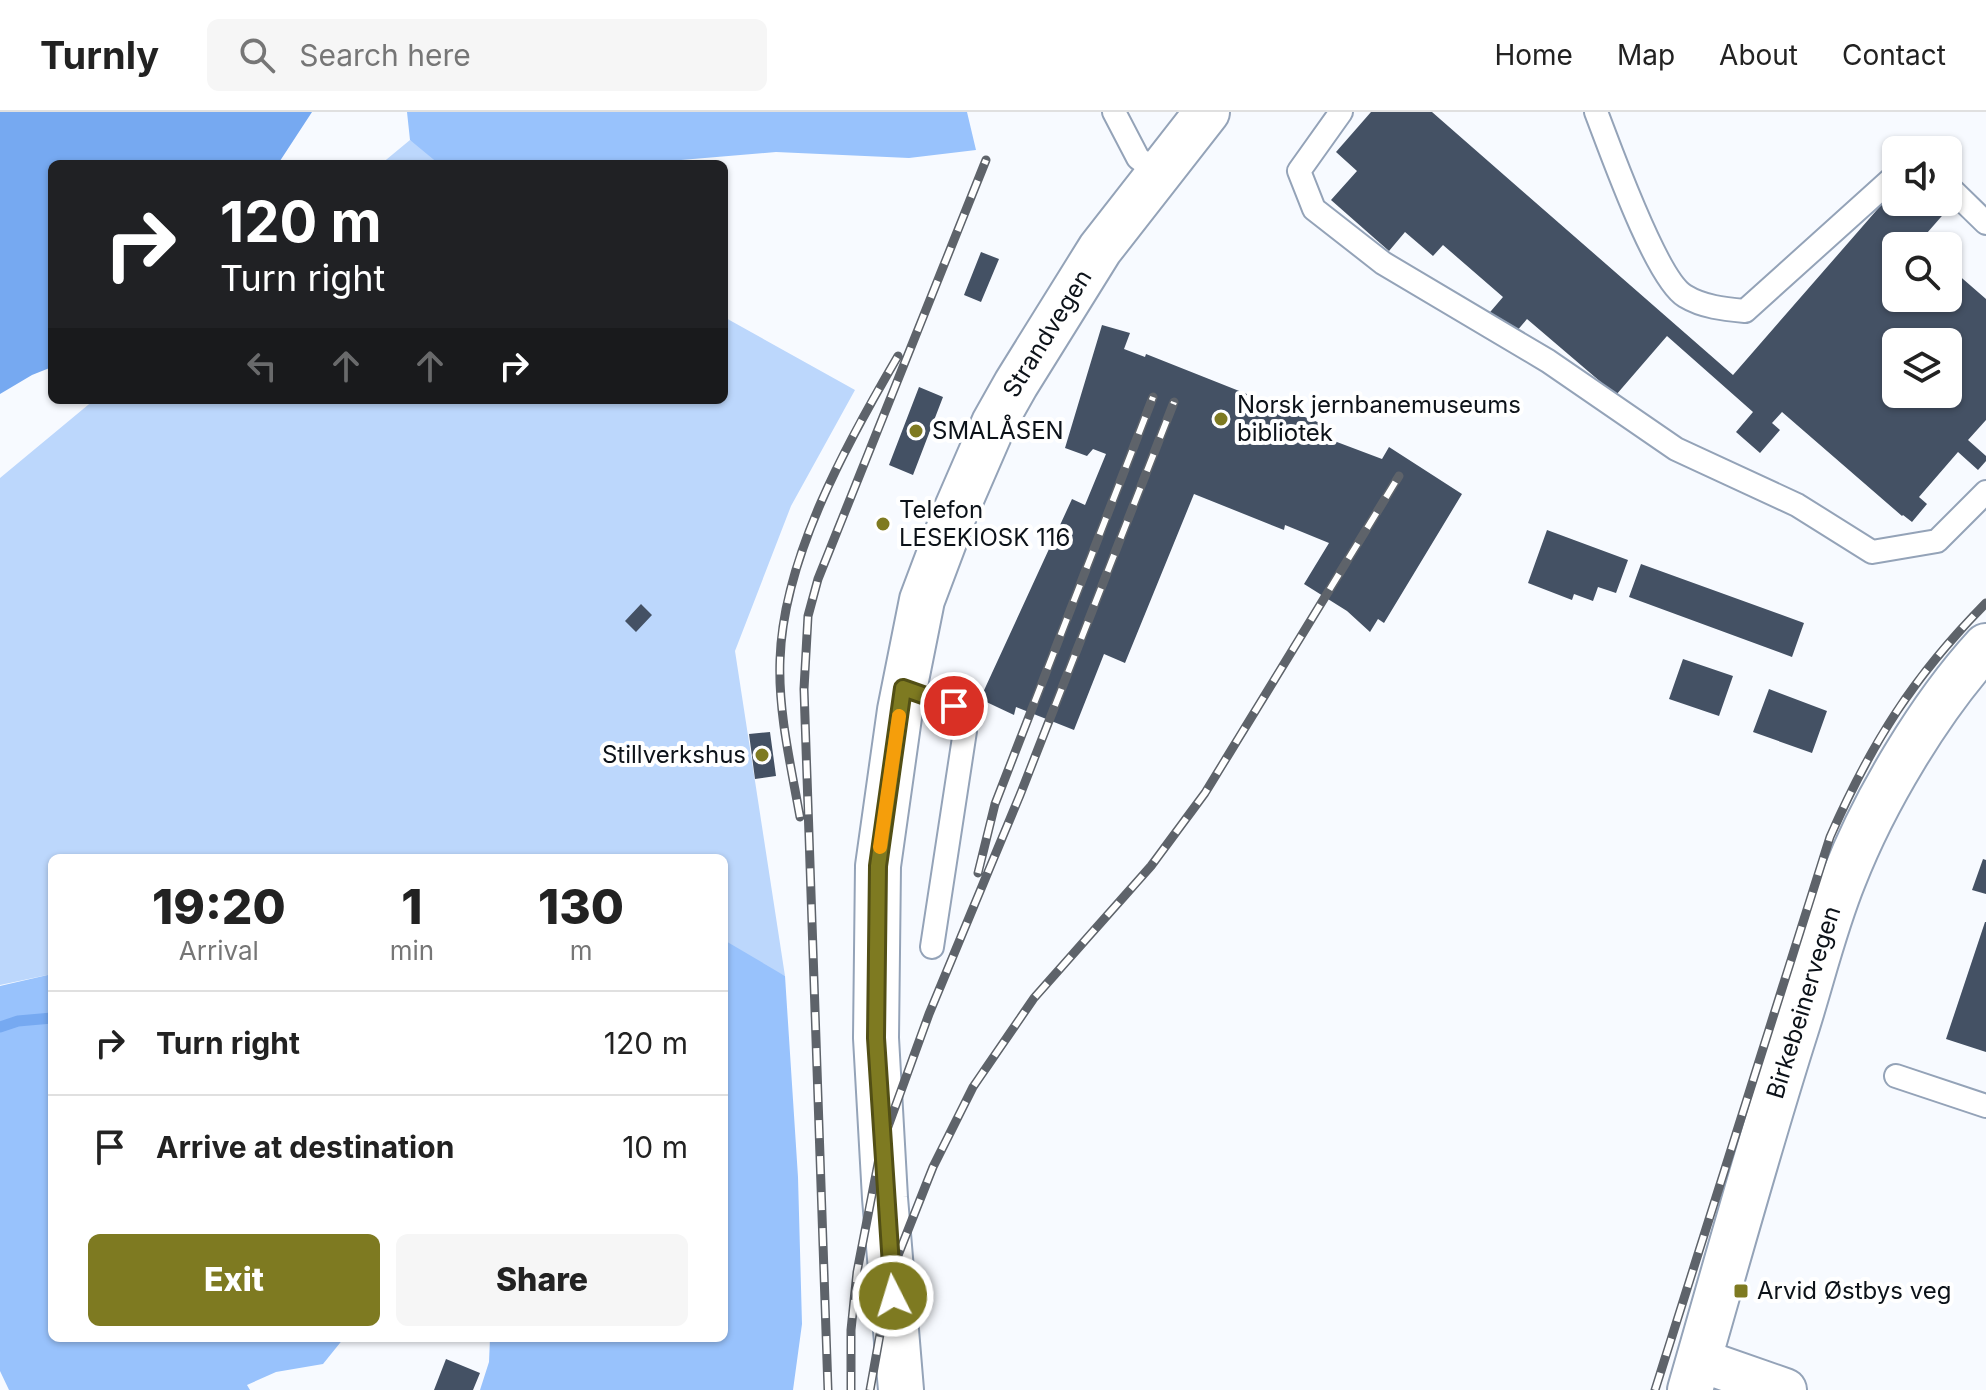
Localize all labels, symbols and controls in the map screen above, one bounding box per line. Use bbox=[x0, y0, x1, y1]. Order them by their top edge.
search box bbox=[207, 19, 767, 91]
text: Turnly bbox=[40, 32, 159, 78]
icon: search bbox=[235, 33, 279, 77]
text: Search here bbox=[299, 37, 471, 73]
text: Home bbox=[1494, 38, 1573, 72]
text: Map bbox=[1617, 38, 1675, 72]
text: About bbox=[1719, 38, 1798, 72]
text: Contact bbox=[1842, 38, 1946, 72]
map controls bbox=[1882, 136, 1962, 408]
button: sound bbox=[1882, 136, 1962, 216]
text: 120 m bbox=[220, 188, 382, 256]
icon: right bbox=[88, 192, 192, 296]
button: search bbox=[1882, 232, 1962, 312]
text: Turn right bbox=[220, 256, 385, 300]
street label: Strandvegen bbox=[997, 264, 1098, 402]
button: layers bbox=[1882, 328, 1962, 408]
icon: left bbox=[240, 344, 284, 388]
icon: ahead bbox=[324, 344, 368, 388]
icon: ahead bbox=[408, 344, 452, 388]
icon: right bbox=[492, 344, 536, 388]
place label: Norsk jernbanemuseums bibliotek bbox=[1237, 390, 1521, 447]
marker: Norsk jernbanemuseums bibliotek bbox=[1212, 410, 1230, 428]
place label: SMALÅSEN bbox=[932, 414, 1064, 445]
marker: SMALÅSEN bbox=[907, 422, 925, 440]
place label: Telefon LESEKIOSK 116 bbox=[899, 495, 1070, 552]
marker: Telefon LESEKIOSK 116 bbox=[874, 515, 892, 533]
pin bbox=[920, 672, 988, 740]
icon: arrive bbox=[932, 684, 976, 728]
place label: Stillverkshus bbox=[602, 740, 746, 769]
marker: Stillverkshus bbox=[753, 746, 771, 764]
text: 19:20 bbox=[152, 877, 286, 936]
text: 1 bbox=[401, 877, 422, 936]
text: 130 bbox=[538, 877, 624, 936]
street label: Birkebeinervegen bbox=[1760, 902, 1846, 1102]
text: Arrival bbox=[179, 935, 259, 966]
text: min bbox=[390, 935, 434, 966]
text: m bbox=[570, 935, 592, 966]
icon: right bbox=[88, 1021, 132, 1065]
text: Turn right bbox=[156, 1025, 300, 1061]
text: 120 m bbox=[604, 1025, 688, 1061]
icon: arrive bbox=[88, 1125, 132, 1169]
text: Arrive at destination bbox=[156, 1129, 454, 1165]
text: 10 m bbox=[622, 1129, 688, 1165]
button: Exit bbox=[88, 1234, 380, 1326]
button: Share bbox=[396, 1234, 688, 1326]
position arrow bbox=[851, 1254, 935, 1338]
place label: Arvid Østbys veg bbox=[1757, 1276, 1951, 1305]
marker: Arvid Østbys veg bbox=[1732, 1282, 1750, 1300]

